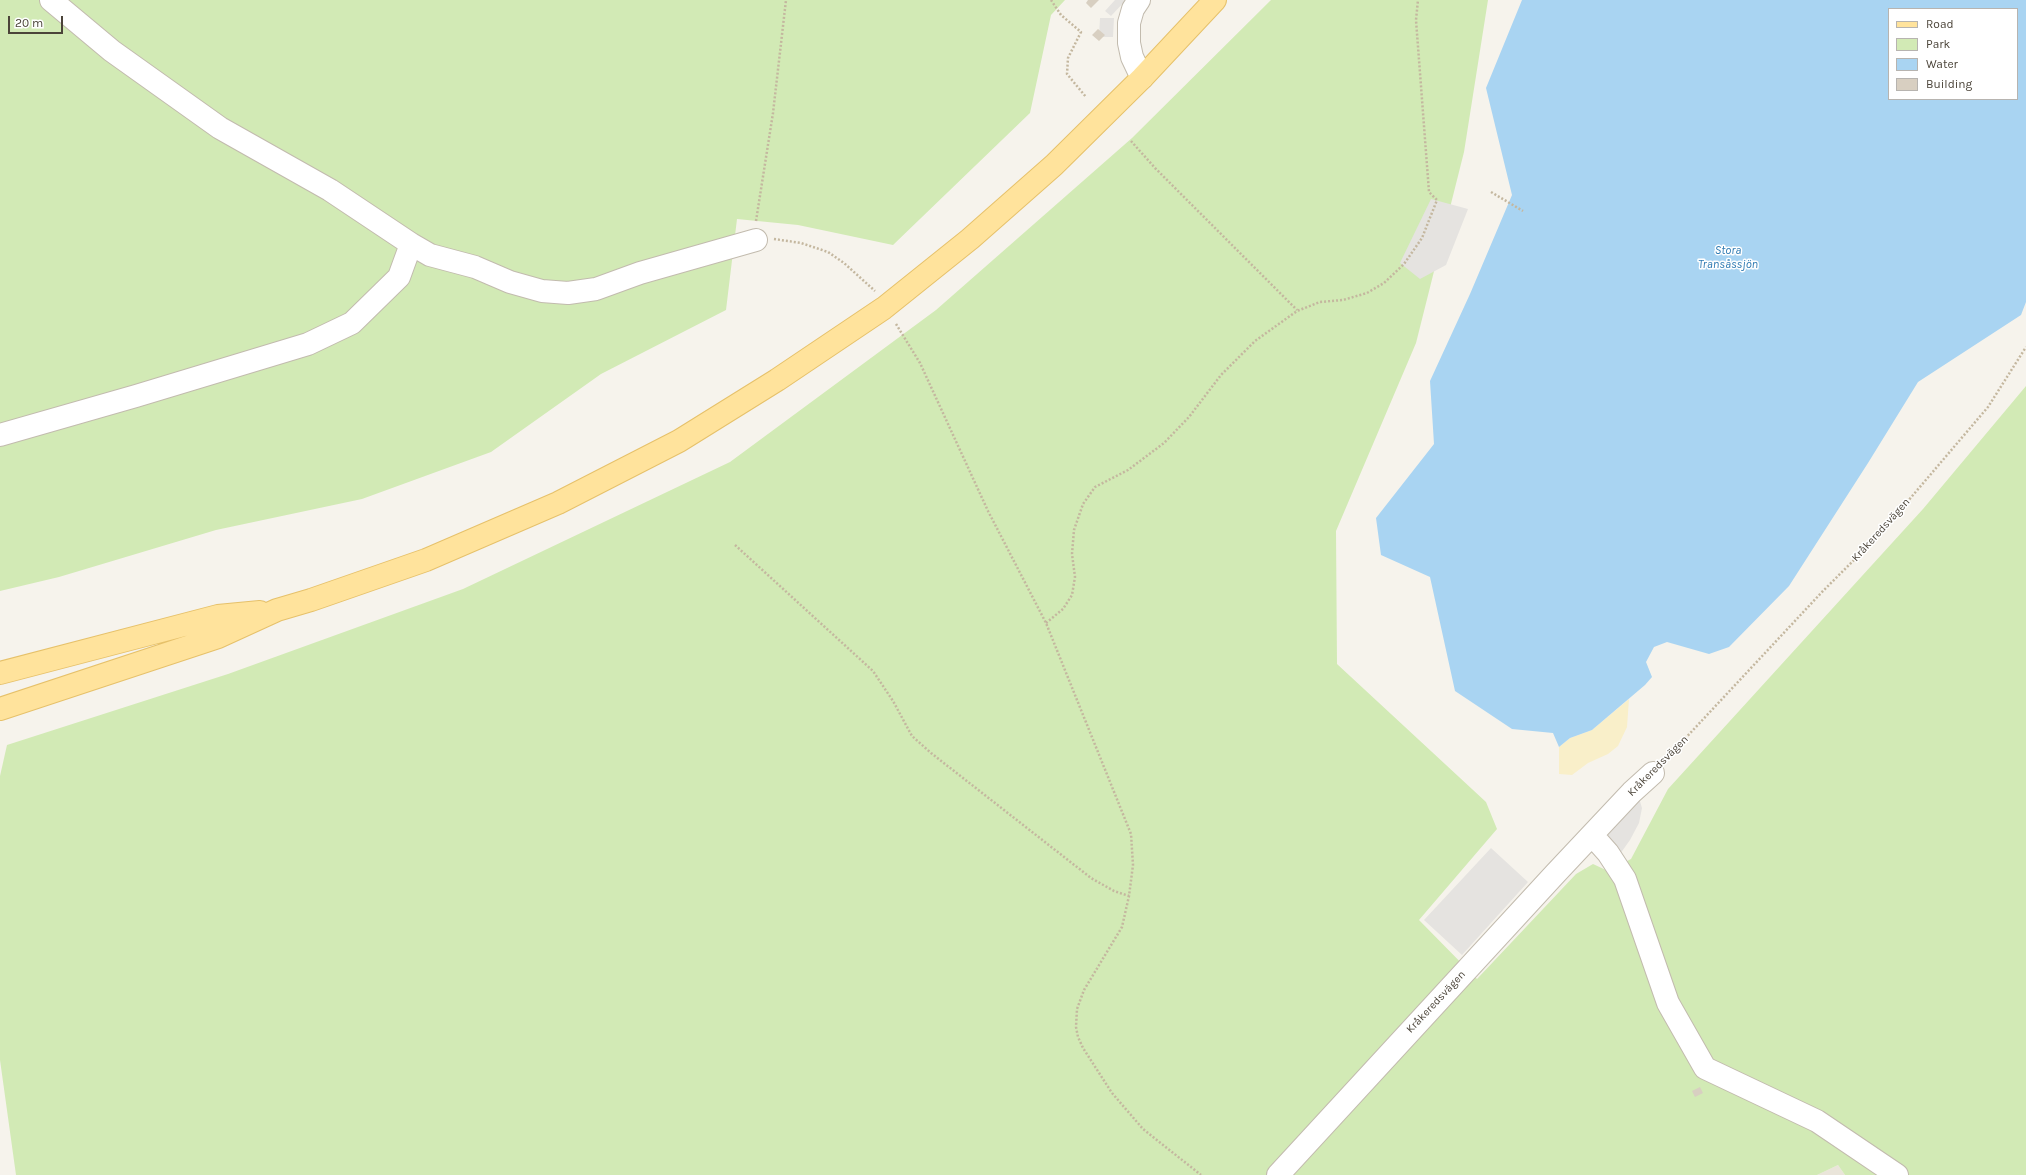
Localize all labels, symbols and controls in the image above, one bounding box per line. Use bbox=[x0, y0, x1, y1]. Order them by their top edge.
scale bar bbox=[10, 8, 65, 34]
legend bbox=[1888, 8, 2018, 100]
text: 20 m bbox=[15, 16, 43, 30]
text: Road bbox=[1926, 17, 1954, 31]
text: Park bbox=[1926, 37, 1950, 51]
text: Water bbox=[1926, 57, 1958, 71]
text: Building bbox=[1926, 77, 1972, 91]
water label: Stora Transåssjön bbox=[1698, 244, 1758, 272]
street label: Kråkeredsvägen bbox=[1849, 496, 1913, 564]
street label: Kråkeredsvägen bbox=[1625, 733, 1691, 799]
street label: Kråkeredsvägen bbox=[1404, 968, 1468, 1036]

